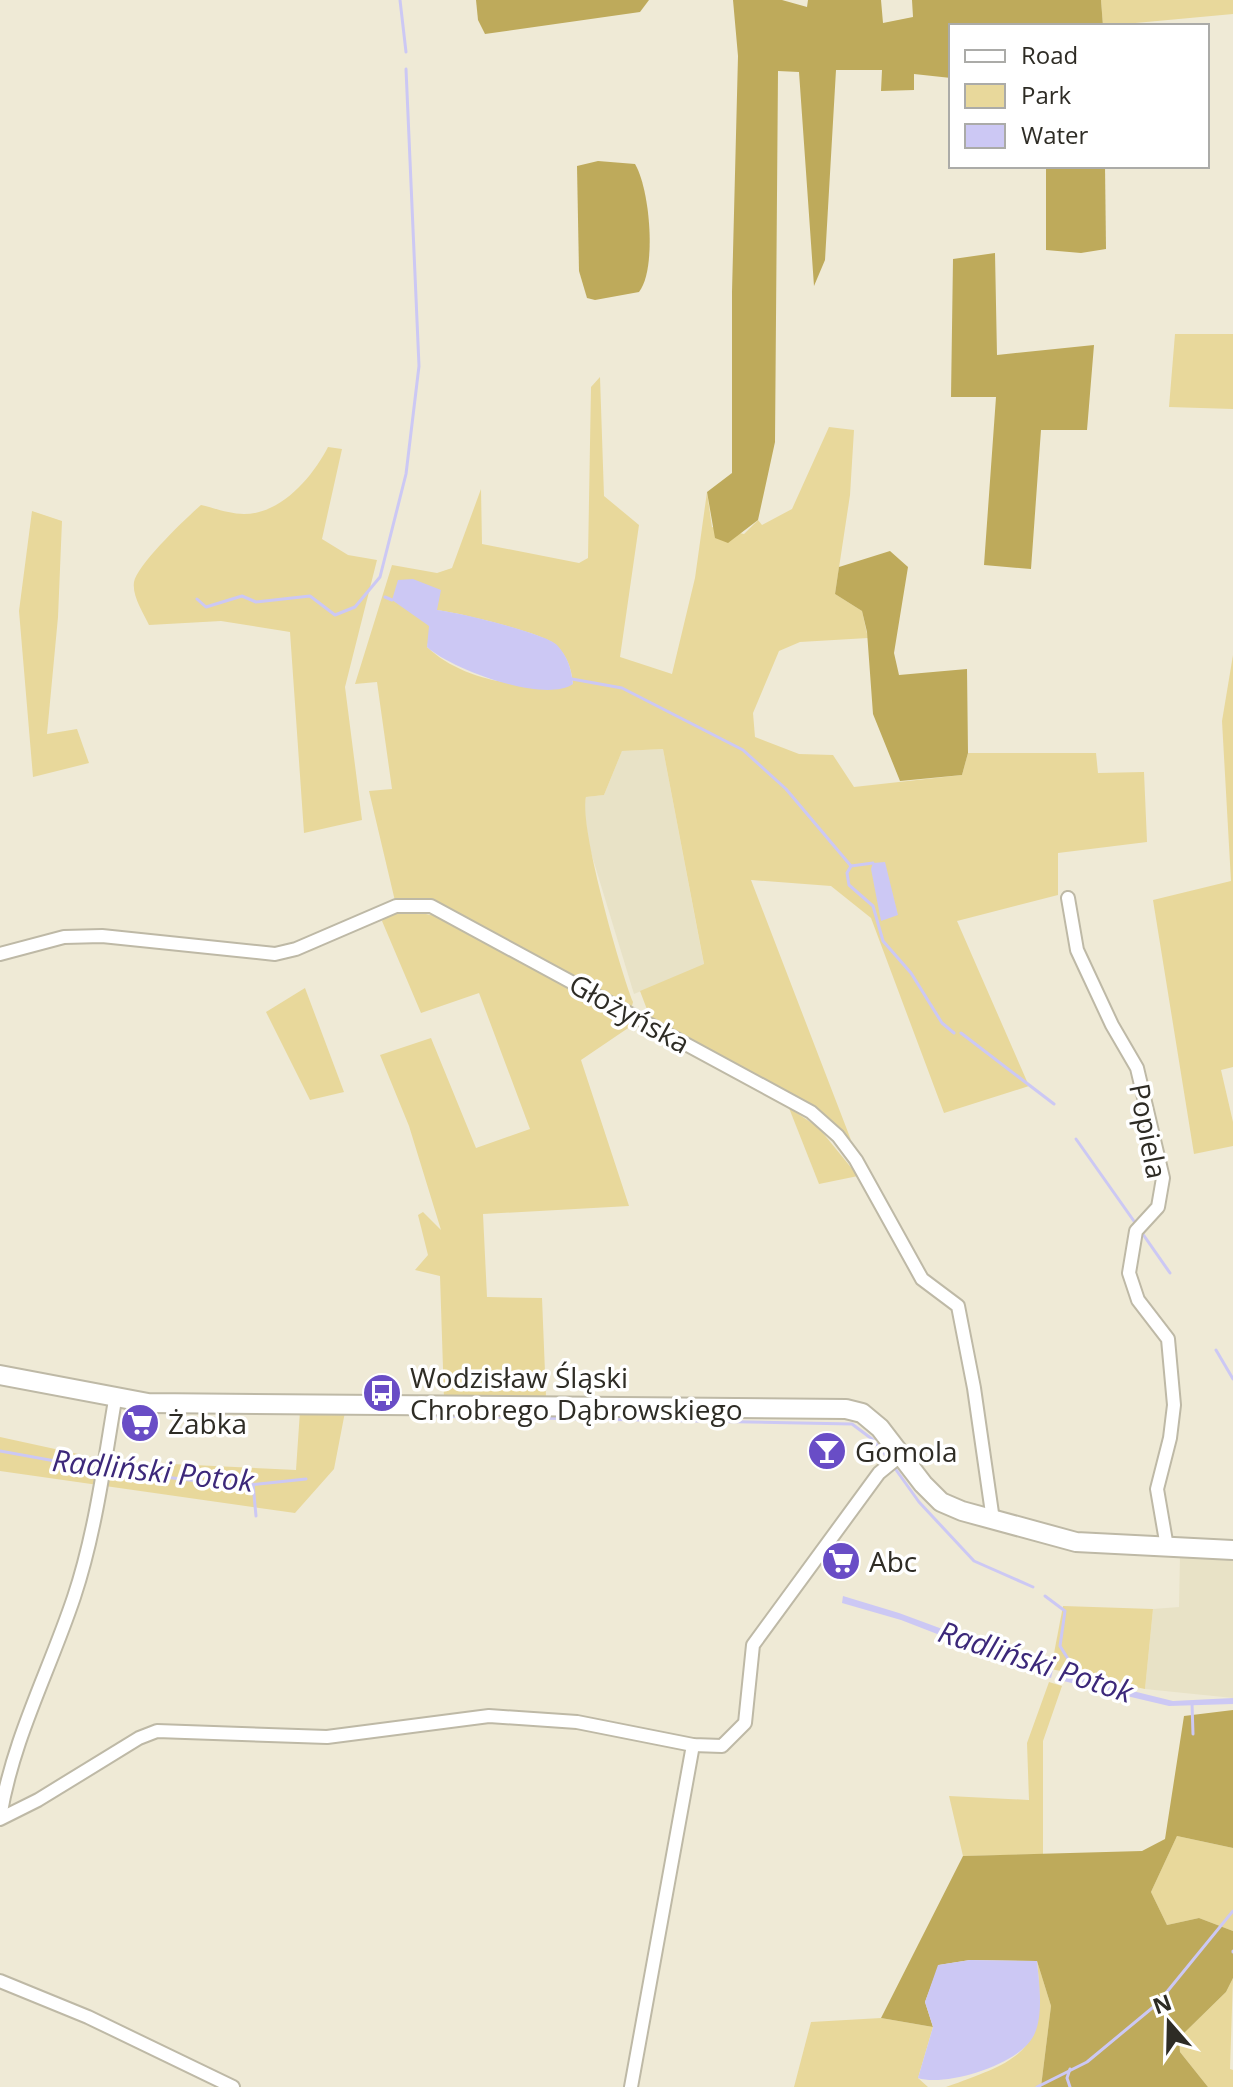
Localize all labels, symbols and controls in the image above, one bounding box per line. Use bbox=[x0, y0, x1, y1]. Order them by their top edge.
legend bbox=[949, 24, 1209, 168]
text: Road bbox=[1021, 38, 1078, 71]
text: Park bbox=[1021, 78, 1072, 111]
text: Water bbox=[1021, 118, 1089, 151]
street label: Głożyńska bbox=[563, 964, 697, 1062]
street label: Popiela bbox=[1121, 1080, 1177, 1182]
place label: Wodzisław Śląski Chrobrego Dąbrowskiego bbox=[410, 1358, 743, 1428]
bus stop icon: Wodzisław Śląski Chrobrego Dąbrowskiego bbox=[361, 1372, 403, 1414]
supermarket icon: Żabka bbox=[119, 1402, 161, 1444]
place label: Żabka bbox=[168, 1404, 247, 1442]
bar icon: Gomola bbox=[806, 1430, 848, 1472]
place label: Gomola bbox=[855, 1432, 958, 1470]
water label: Radliński Potok bbox=[50, 1439, 257, 1501]
supermarket icon: Abc bbox=[820, 1540, 862, 1582]
place label: Abc bbox=[869, 1542, 917, 1580]
water label: Radliński Potok bbox=[934, 1610, 1140, 1712]
north arrow bbox=[1129, 1983, 1209, 2063]
text: N bbox=[1148, 1986, 1175, 2020]

